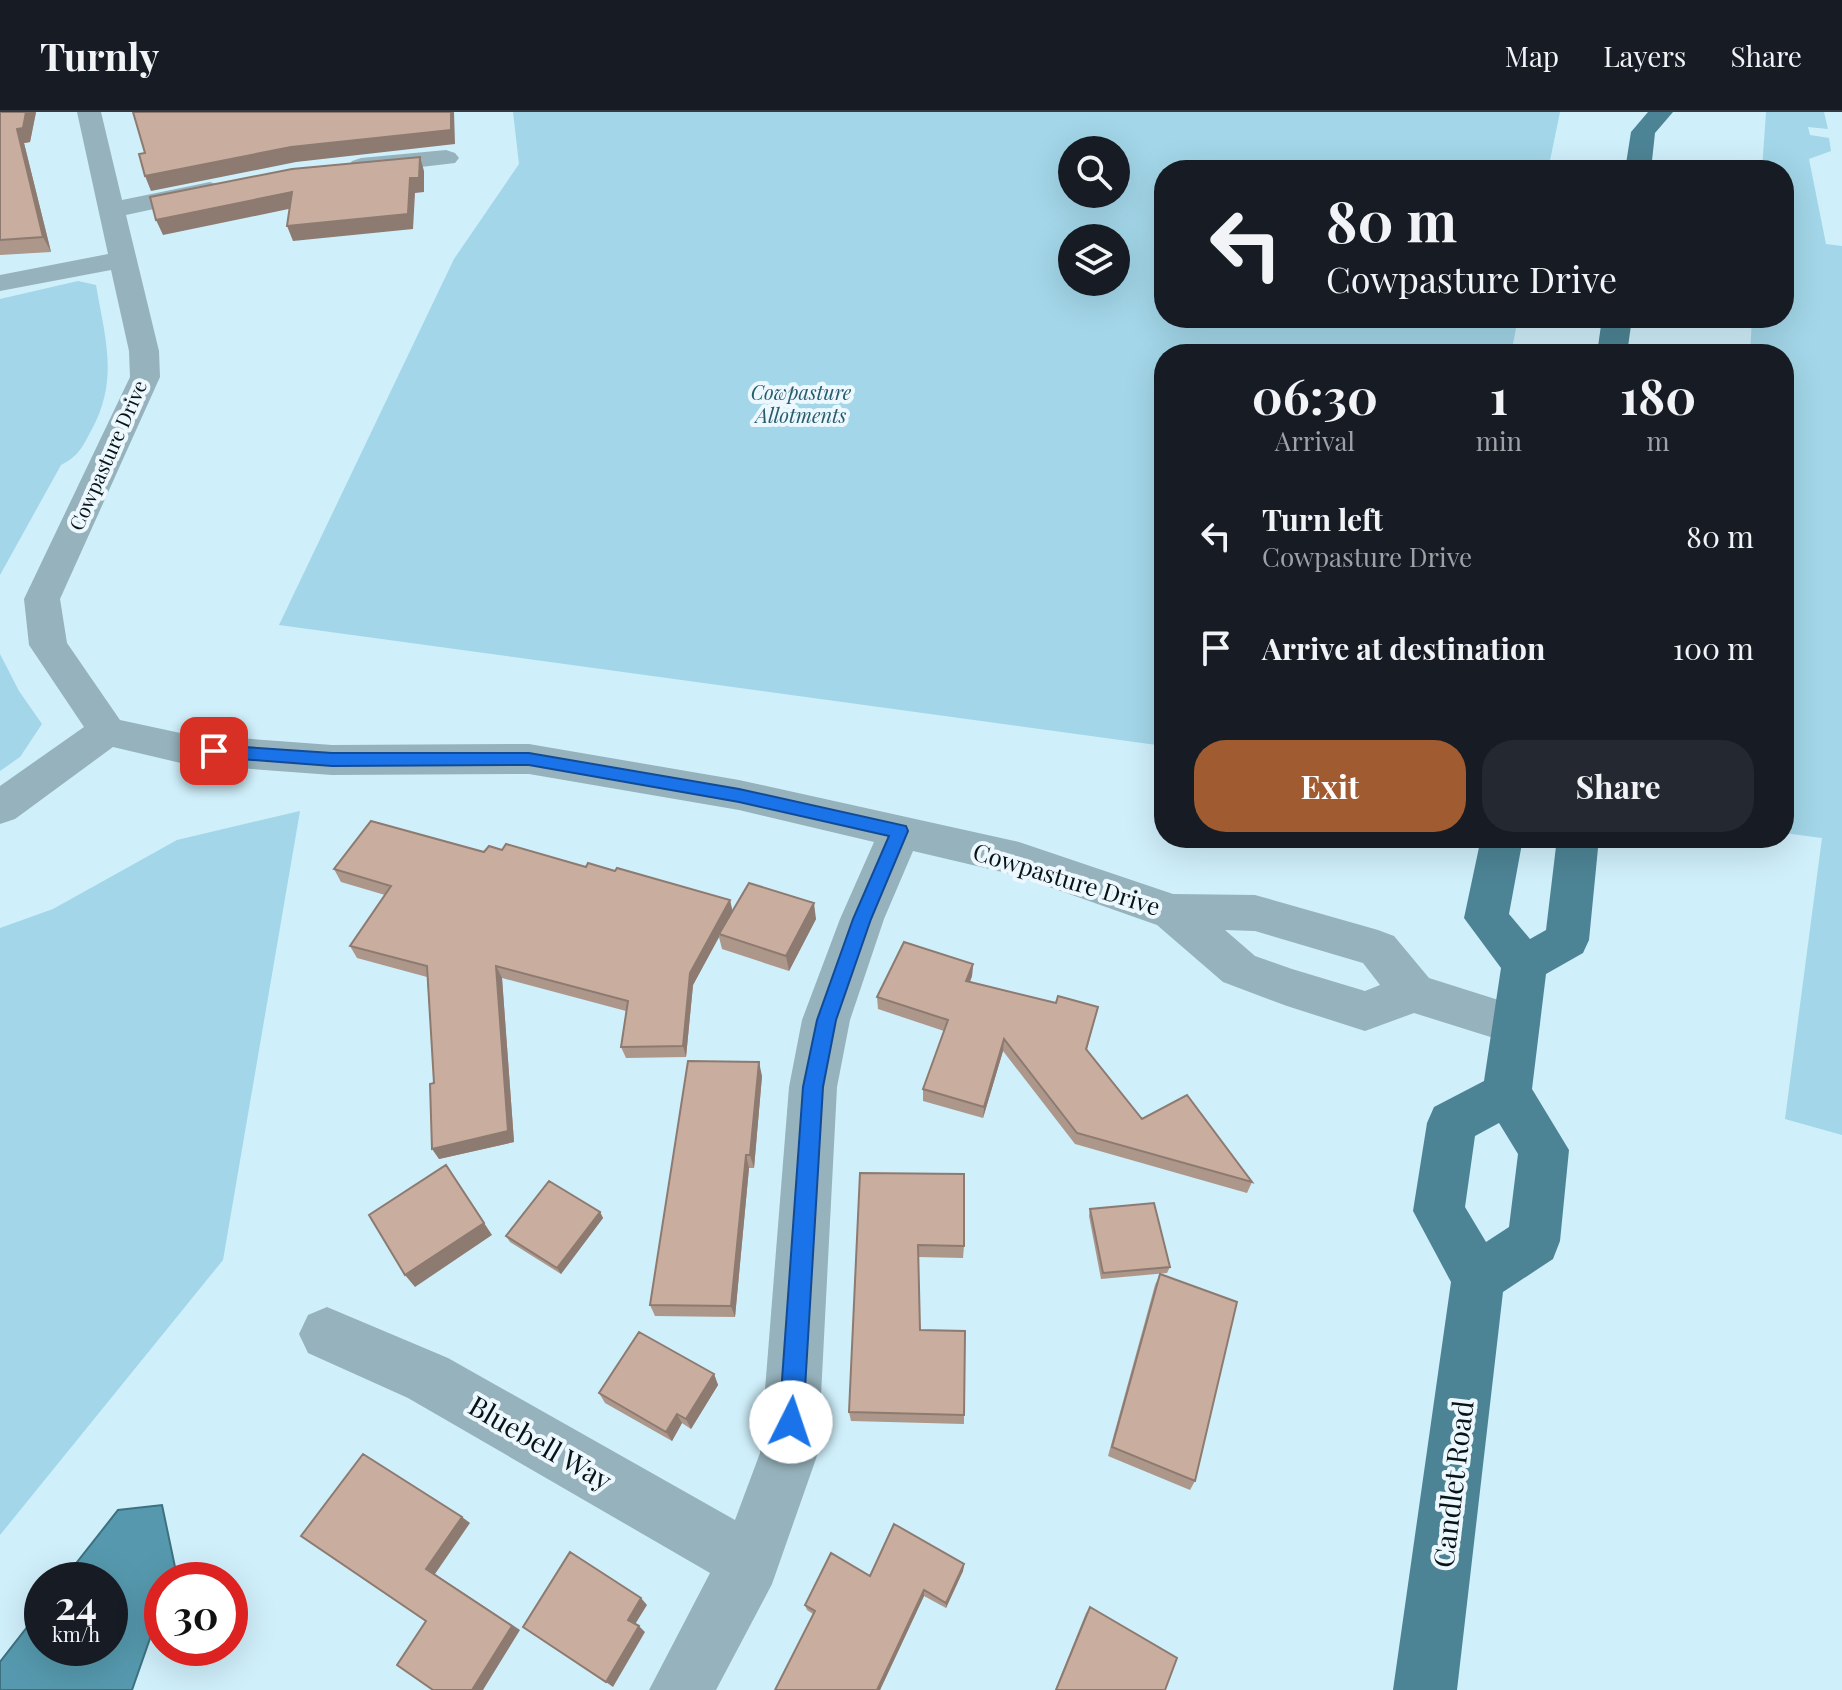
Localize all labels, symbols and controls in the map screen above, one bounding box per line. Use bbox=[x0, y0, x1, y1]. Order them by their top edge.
text: Turnly bbox=[40, 30, 159, 81]
text: Map bbox=[1505, 37, 1559, 74]
text: Layers bbox=[1603, 37, 1686, 74]
text: Share bbox=[1730, 37, 1802, 74]
map controls bbox=[1058, 136, 1130, 296]
button: search bbox=[1058, 136, 1130, 208]
text: 80 m bbox=[1326, 182, 1457, 257]
icon: left bbox=[1194, 192, 1298, 296]
button: layers bbox=[1058, 224, 1130, 296]
text: Cowpasture Drive bbox=[1326, 254, 1617, 302]
text: 06:30 bbox=[1252, 363, 1378, 427]
text: 1 bbox=[1490, 363, 1508, 427]
text: 180 bbox=[1620, 363, 1696, 427]
street label: Cowpasture Drive bbox=[62, 376, 152, 534]
park label: Cowpasture Allotments bbox=[751, 378, 852, 428]
text: Arrival bbox=[1275, 423, 1355, 458]
text: min bbox=[1476, 423, 1522, 458]
text: m bbox=[1646, 423, 1670, 458]
text: Turn left bbox=[1262, 499, 1383, 539]
icon: left bbox=[1194, 514, 1238, 558]
text: 80 m bbox=[1686, 516, 1754, 556]
text: Cowpasture Drive bbox=[1262, 539, 1472, 574]
icon: arrive bbox=[1194, 626, 1238, 670]
text: Arrive at destination bbox=[1262, 628, 1545, 668]
text: 100 m bbox=[1673, 628, 1754, 668]
pin bbox=[180, 717, 248, 785]
icon: arrive bbox=[192, 729, 236, 773]
button: Exit bbox=[1194, 740, 1466, 832]
button: Share bbox=[1482, 740, 1754, 832]
street label: Cowpasture Drive bbox=[970, 834, 1164, 922]
position arrow bbox=[749, 1380, 833, 1464]
street label: Bluebell Way bbox=[463, 1386, 619, 1498]
street label: Candlet Road bbox=[1423, 1398, 1481, 1570]
speed limit sign: 30 bbox=[144, 1562, 248, 1666]
text: 24 bbox=[55, 1577, 97, 1630]
text: km/h bbox=[52, 1620, 100, 1647]

